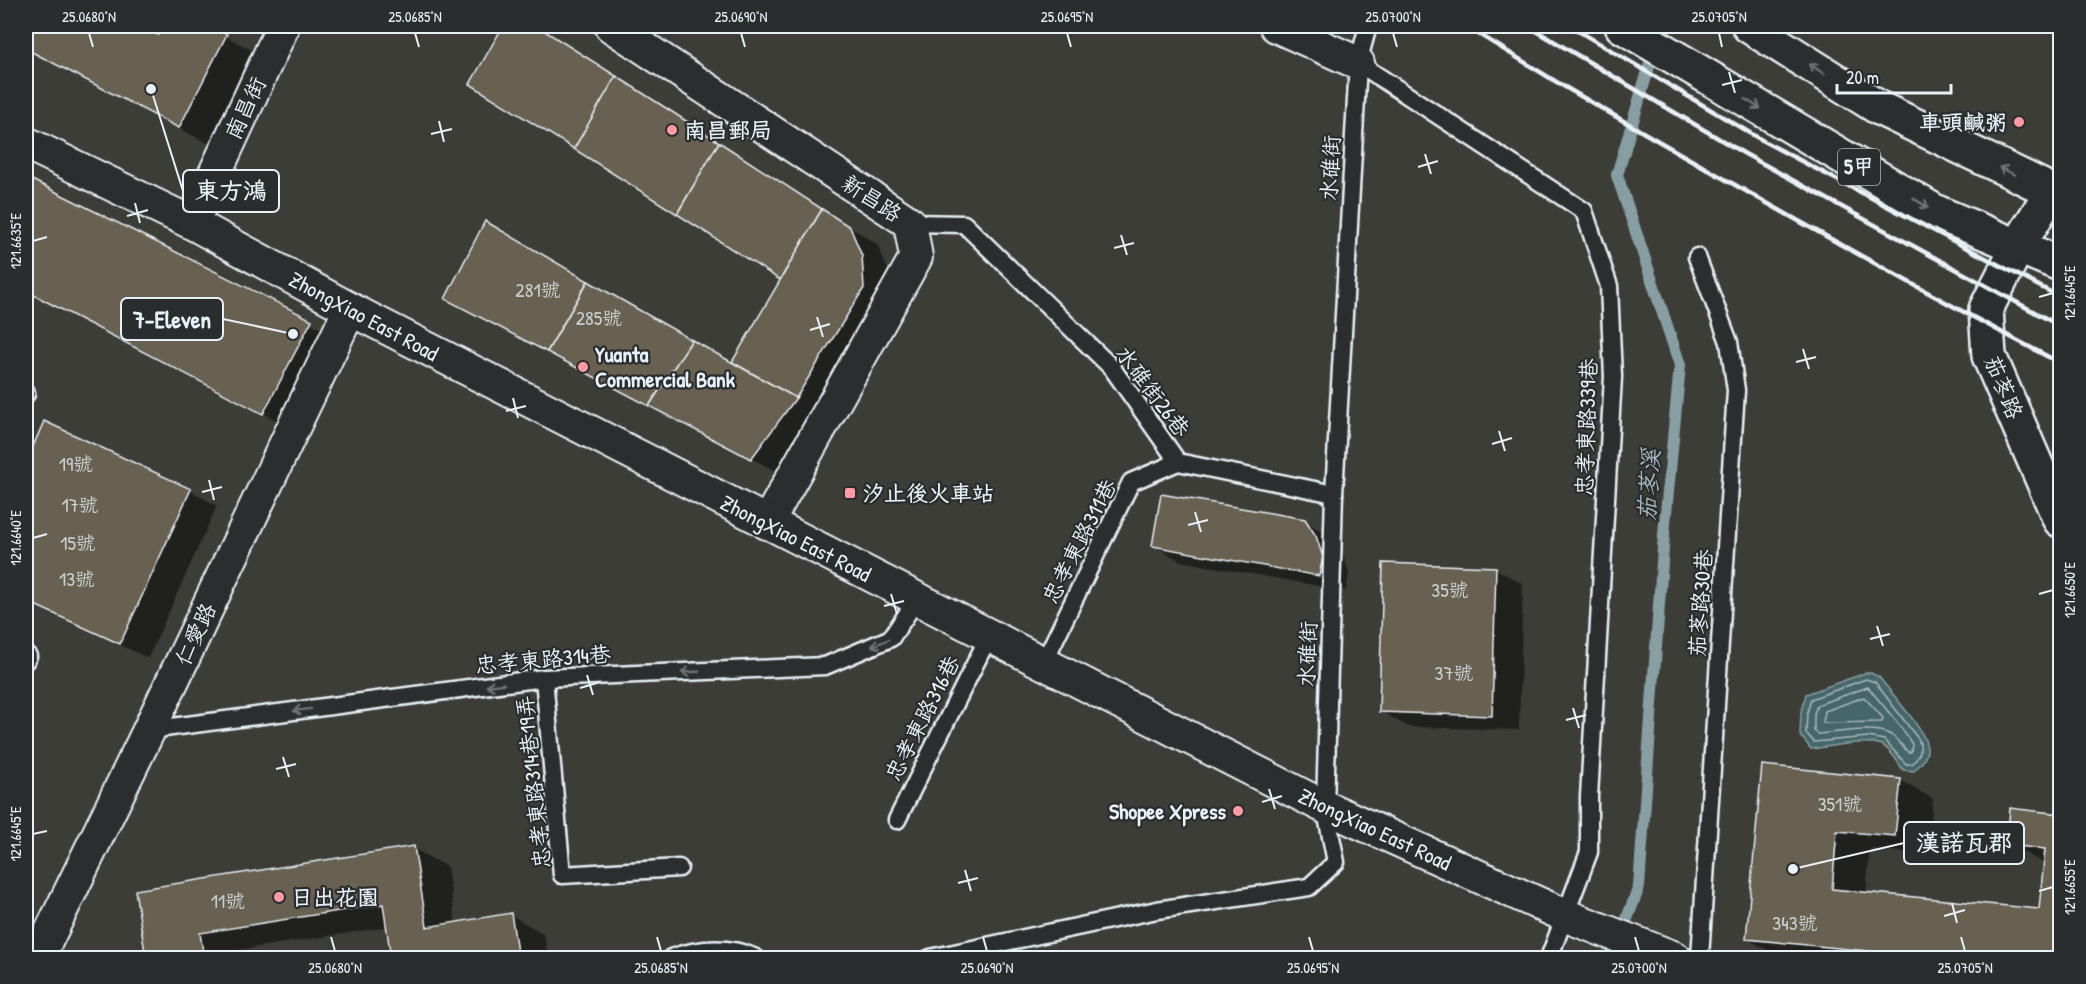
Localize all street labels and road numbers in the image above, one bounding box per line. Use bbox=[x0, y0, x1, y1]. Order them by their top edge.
street label: 南昌街 bbox=[217, 72, 273, 144]
street label: 水碓街 bbox=[1313, 134, 1347, 202]
road number: 5甲 bbox=[1838, 149, 1880, 185]
street label: 新昌路 bbox=[836, 167, 908, 229]
street label: ZhongXiao East Road bbox=[284, 264, 444, 368]
street label: 水碓街26巷 bbox=[1109, 339, 1197, 443]
street label: 茄苳路 bbox=[1978, 351, 2030, 423]
street label: 忠孝東路339巷 bbox=[1569, 358, 1603, 496]
street label: 忠孝東路311巷 bbox=[1035, 474, 1123, 608]
street label: ZhongXiao East Road bbox=[716, 487, 877, 589]
street label: 茄苳路30巷 bbox=[1681, 548, 1719, 658]
street label: 仁愛路 bbox=[167, 598, 223, 670]
street label: 水碓街 bbox=[1291, 620, 1323, 688]
street label: 忠孝東路314巷 bbox=[474, 638, 612, 680]
street label: 忠孝東路316巷 bbox=[878, 650, 966, 786]
street label: 忠孝東路314巷19弄 bbox=[509, 694, 557, 870]
street label: ZhongXiao East Road bbox=[1294, 780, 1457, 878]

